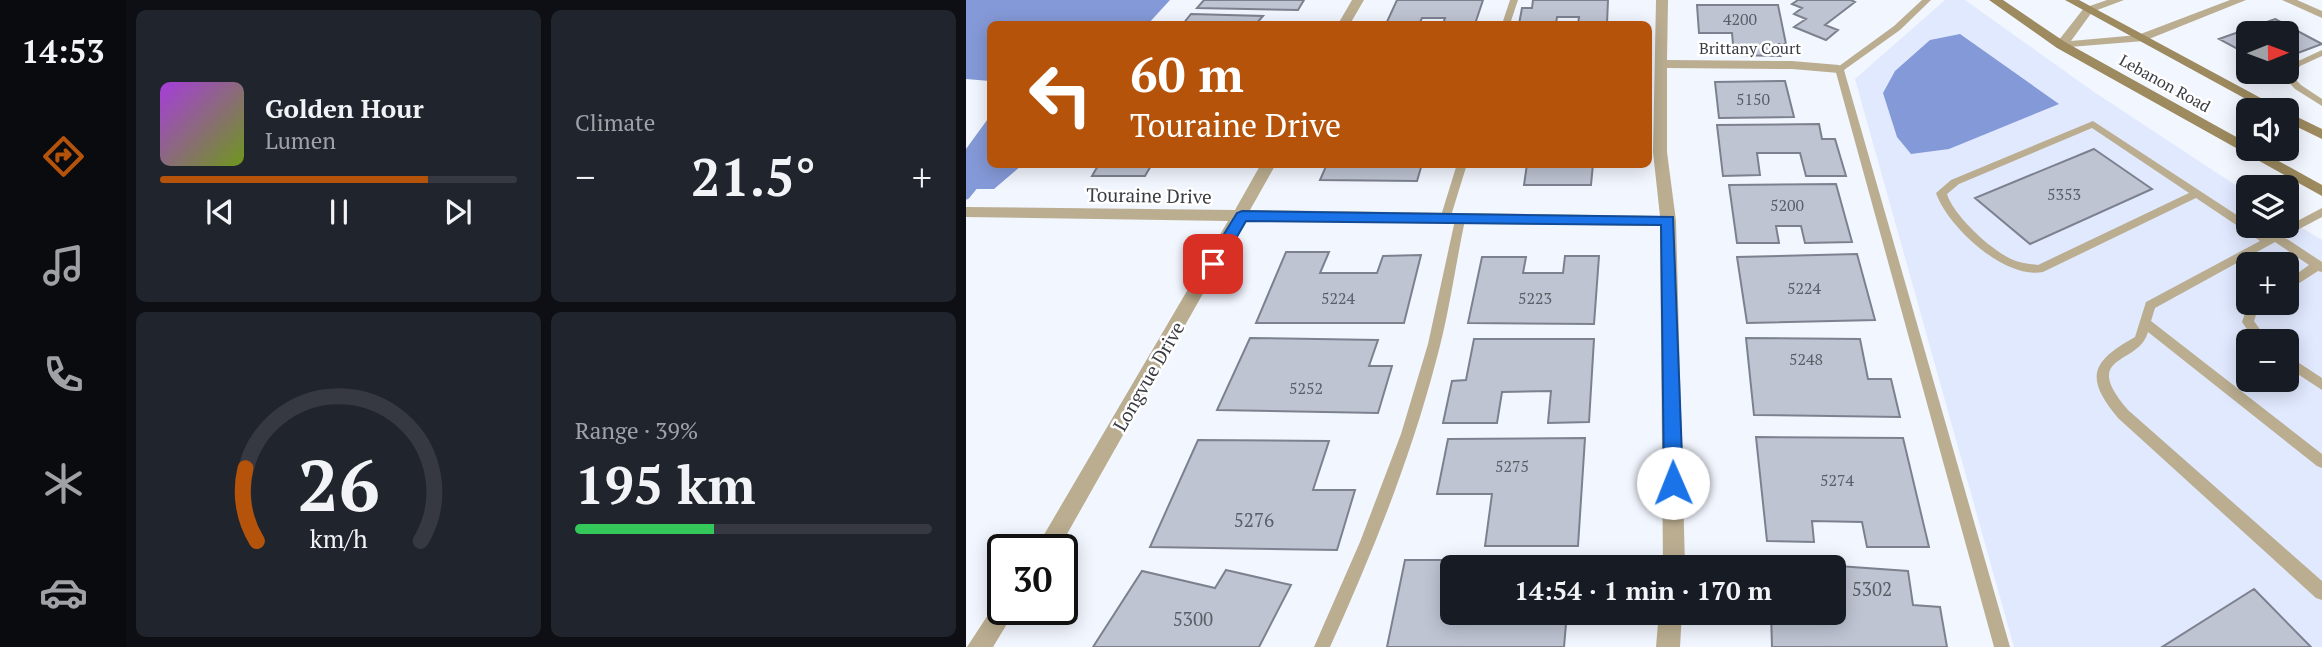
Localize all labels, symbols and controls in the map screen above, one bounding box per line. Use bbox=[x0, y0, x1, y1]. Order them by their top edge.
house number: 4200 bbox=[1723, 8, 1757, 30]
north arrow bbox=[2236, 21, 2300, 84]
map controls bbox=[2236, 21, 2299, 392]
text: 14:53 bbox=[21, 30, 105, 72]
street label: Brittany Court bbox=[1699, 37, 1801, 59]
text: 60 m bbox=[1130, 41, 1244, 106]
icon: left bbox=[1015, 49, 1106, 140]
street label: Lebanon Road bbox=[2115, 49, 2215, 117]
house number: 5150 bbox=[1736, 88, 1770, 110]
text: Golden Hour bbox=[265, 91, 424, 125]
button: sound bbox=[2236, 98, 2299, 161]
text: Touraine Drive bbox=[1130, 104, 1341, 146]
text: Climate bbox=[575, 107, 655, 138]
text: Lumen bbox=[265, 125, 336, 156]
icon: directions bbox=[39, 132, 88, 181]
text: 21.5° bbox=[691, 142, 816, 211]
text: − bbox=[575, 152, 595, 202]
text: + bbox=[912, 152, 932, 202]
button: layers bbox=[2236, 175, 2299, 238]
street label: Touraine Drive bbox=[1086, 181, 1212, 209]
house number: 5353 bbox=[2047, 183, 2081, 205]
icon: previous bbox=[201, 193, 239, 231]
icon: pause bbox=[320, 193, 358, 231]
icon: next bbox=[439, 193, 477, 231]
house number: 5200 bbox=[1770, 194, 1804, 216]
pin bbox=[1183, 234, 1243, 294]
icon: music bbox=[39, 241, 88, 290]
icon: arrive bbox=[1194, 245, 1232, 283]
button: + bbox=[2236, 252, 2299, 315]
house number: 5224 bbox=[1787, 277, 1822, 299]
house number: 5224 bbox=[1321, 287, 1356, 309]
house number: 5223 bbox=[1518, 287, 1552, 309]
street label: Longvue Drive bbox=[1107, 317, 1189, 435]
button: − bbox=[2236, 329, 2299, 392]
house number: 5248 bbox=[1789, 348, 1823, 370]
icon: phone bbox=[39, 350, 88, 399]
house number: 5252 bbox=[1289, 377, 1323, 399]
text: Range · 39% bbox=[575, 415, 698, 446]
text: 26 bbox=[297, 435, 380, 532]
position arrow bbox=[1636, 446, 1710, 520]
text: 195 km bbox=[575, 450, 756, 519]
house number: 5275 bbox=[1495, 455, 1529, 477]
icon: climate bbox=[39, 459, 88, 508]
house number: 5274 bbox=[1820, 469, 1855, 491]
house number: 5276 bbox=[1234, 507, 1274, 532]
text: km/h bbox=[310, 521, 368, 554]
speed limit sign: 30 bbox=[987, 534, 1078, 625]
icon: car bbox=[39, 568, 88, 617]
text: 14:54 · 1 min · 170 m bbox=[1514, 573, 1772, 607]
house number: 5302 bbox=[1852, 576, 1892, 601]
house number: 5300 bbox=[1173, 606, 1213, 631]

